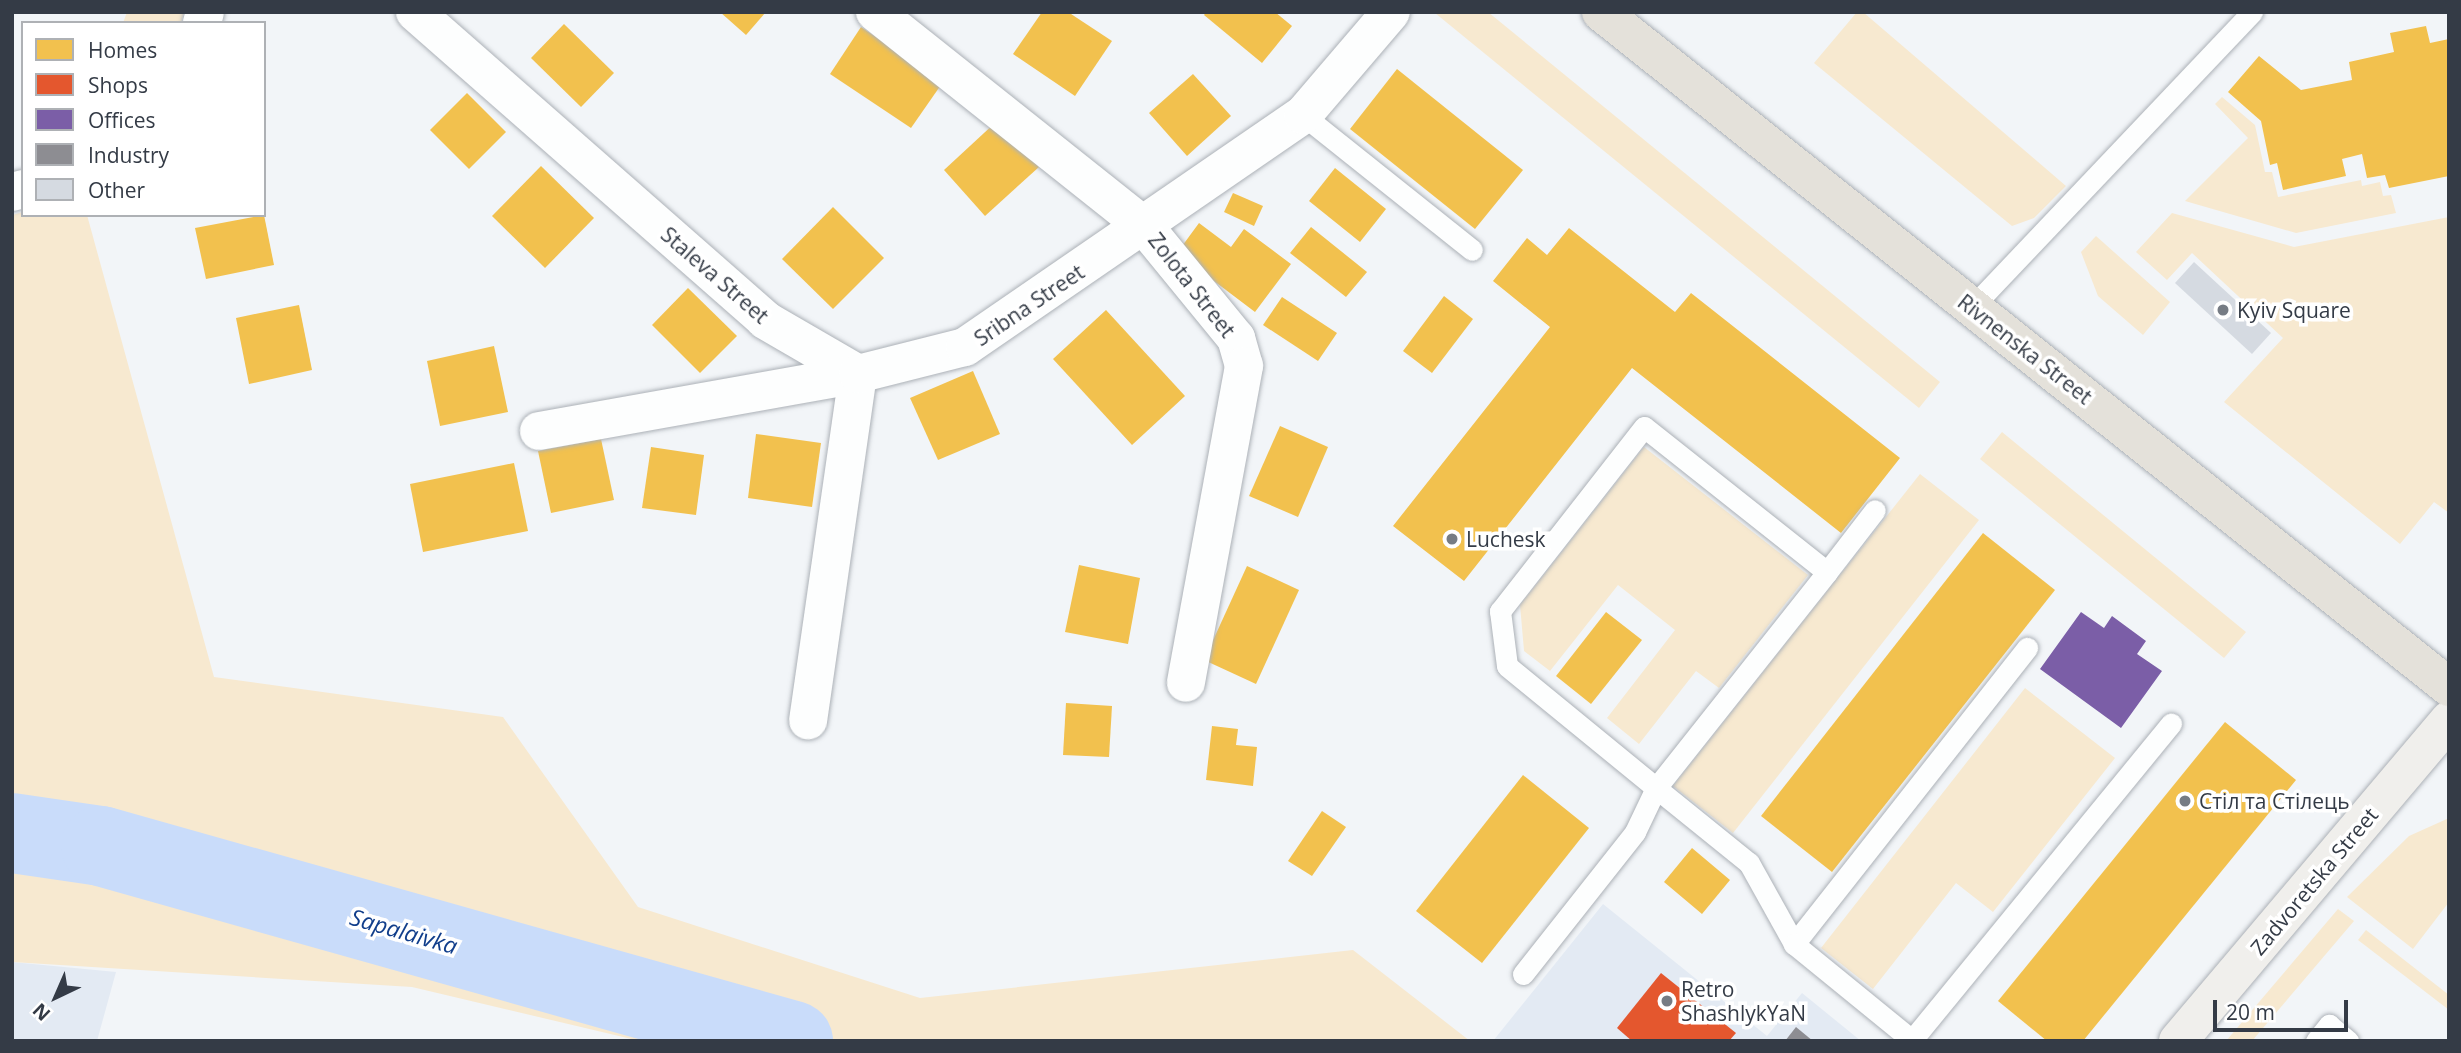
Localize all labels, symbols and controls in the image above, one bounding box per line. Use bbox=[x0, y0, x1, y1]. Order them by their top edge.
legend bbox=[21, 21, 266, 217]
text: Homes bbox=[88, 36, 157, 64]
text: Shops bbox=[88, 71, 148, 99]
text: Offices bbox=[88, 106, 156, 134]
text: Industry bbox=[88, 141, 169, 169]
text: Other bbox=[88, 176, 145, 204]
street label: Staleva Street bbox=[656, 222, 774, 328]
street label: Zolota Street bbox=[1143, 228, 1241, 342]
street label: Sribna Street bbox=[969, 259, 1089, 351]
street label: Rivnenska Street bbox=[1953, 289, 2097, 409]
place label: Kyiv Square bbox=[2237, 297, 2351, 323]
marker: Kyiv Square bbox=[2215, 302, 2231, 318]
place label: Luchesk bbox=[1466, 526, 1546, 552]
marker: Luchesk bbox=[1444, 531, 1460, 547]
place label: Стіл та Стілець bbox=[2199, 788, 2350, 814]
marker: Стіл та Стілець bbox=[2177, 793, 2193, 809]
street label: Zadvoretska Street bbox=[2245, 802, 2383, 960]
water label: Sapalaivka bbox=[347, 903, 461, 959]
north arrow bbox=[21, 962, 91, 1032]
place label: Retro ShashlykYaN bbox=[1681, 976, 1806, 1026]
scale bar bbox=[2216, 986, 2351, 1030]
marker: Retro ShashlykYaN bbox=[1659, 993, 1675, 1009]
text: N bbox=[27, 997, 56, 1027]
text: 20 m bbox=[2226, 998, 2275, 1026]

